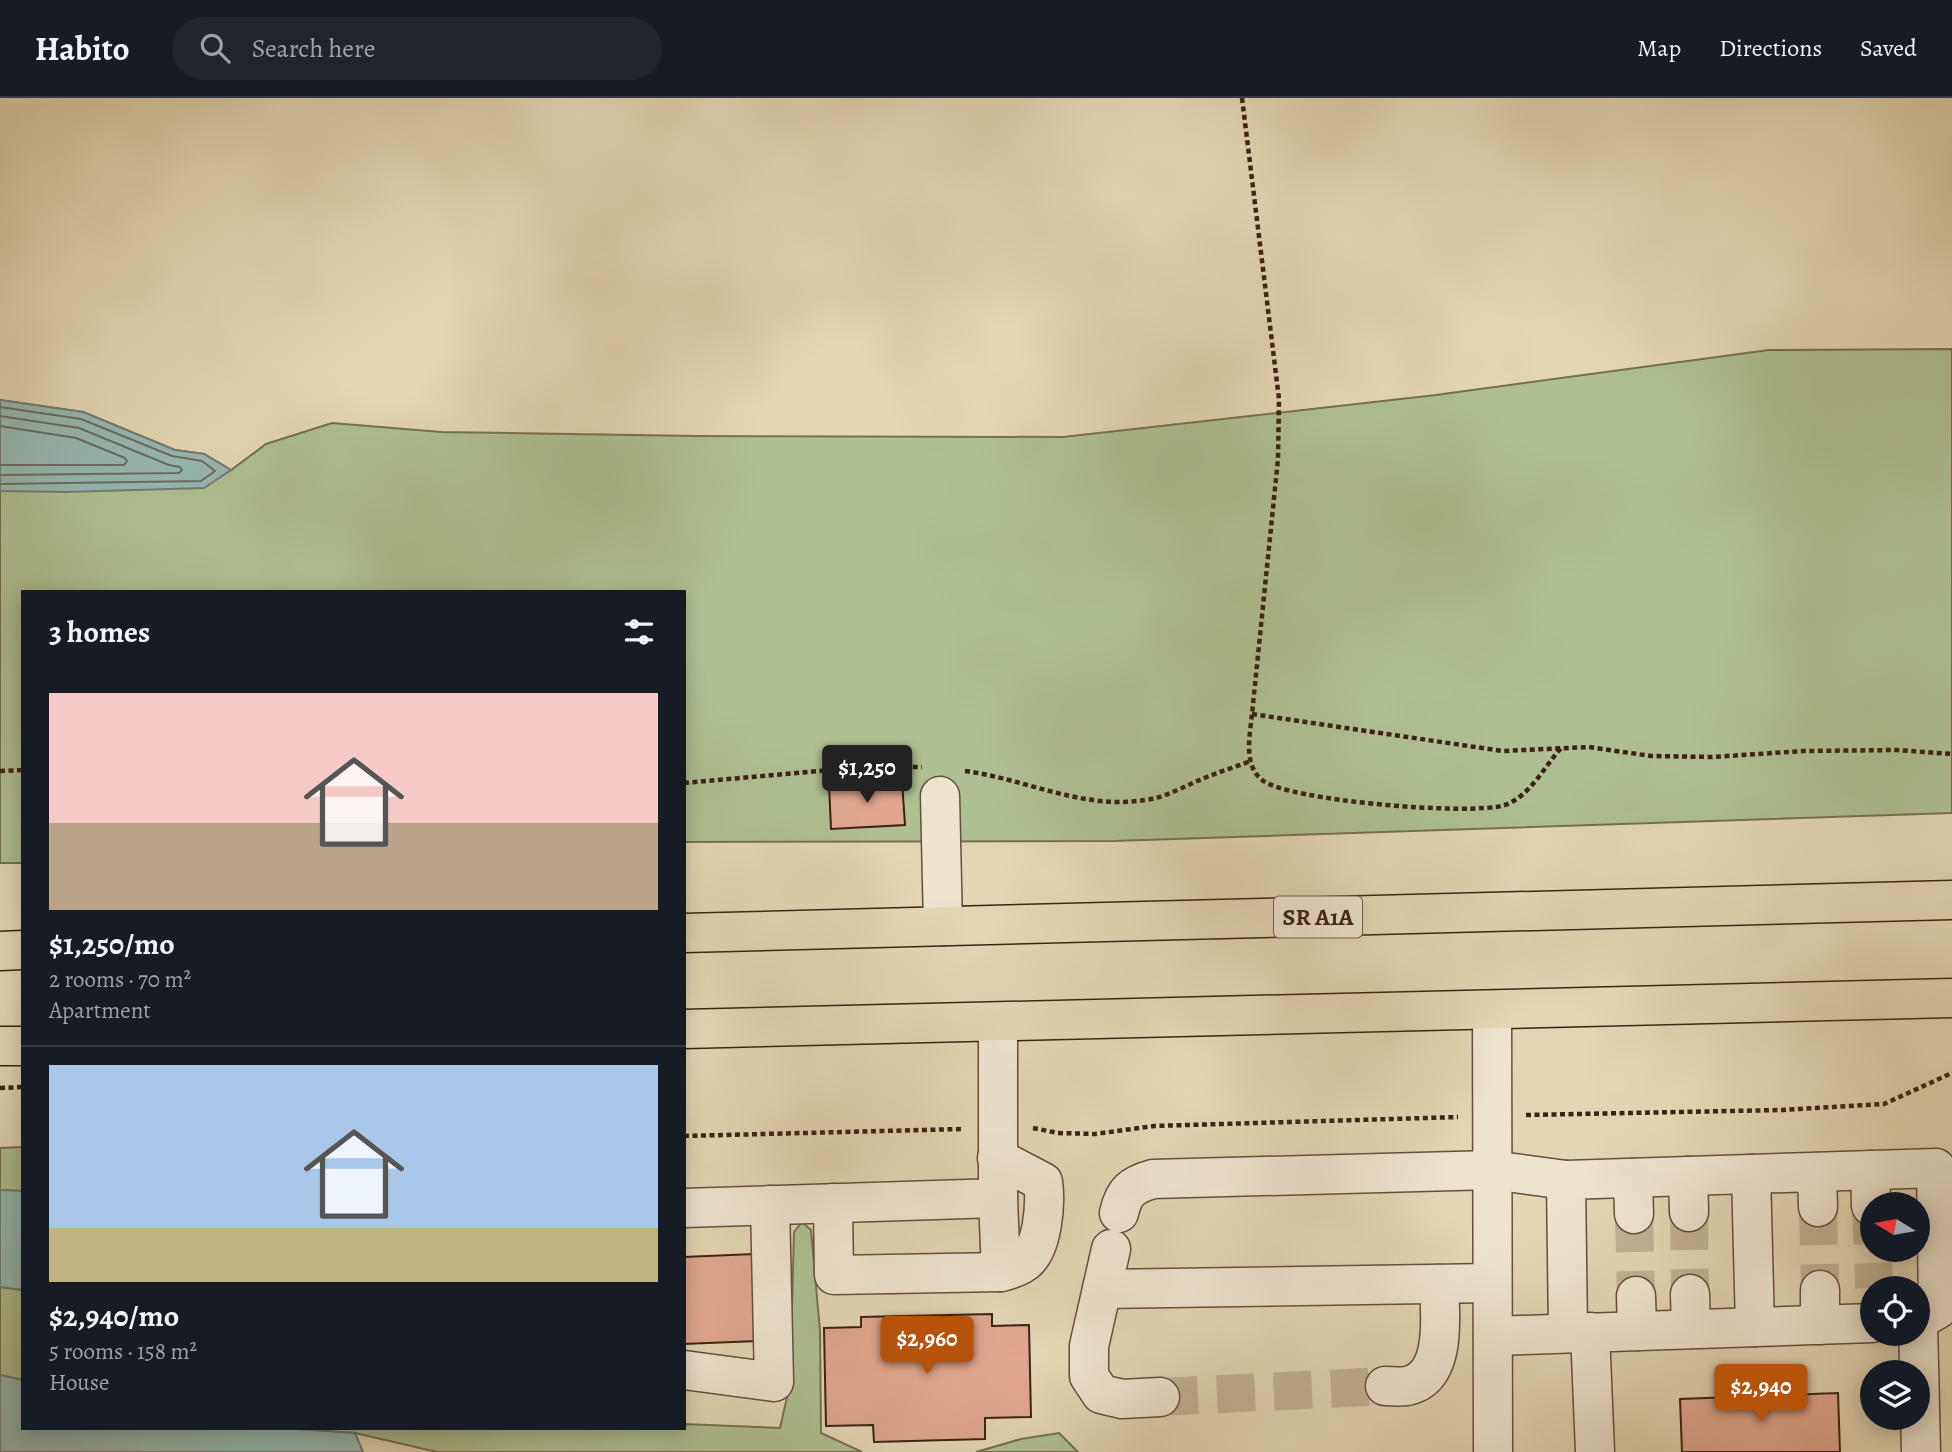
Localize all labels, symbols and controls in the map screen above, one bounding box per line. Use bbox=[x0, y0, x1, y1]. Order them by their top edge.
search box bbox=[172, 17, 662, 80]
text: Habito bbox=[35, 26, 130, 71]
icon: search bbox=[196, 29, 234, 67]
text: Search here bbox=[252, 31, 375, 66]
text: Map bbox=[1637, 32, 1681, 64]
text: Directions bbox=[1719, 32, 1822, 64]
text: Saved bbox=[1860, 32, 1917, 64]
text: 3 homes bbox=[49, 612, 150, 652]
icon: filters bbox=[620, 613, 658, 651]
icon: home bbox=[291, 739, 417, 865]
pin: $1,250 bbox=[810, 746, 924, 805]
text: $1,250 bbox=[838, 752, 896, 783]
road number: SR A1A bbox=[1274, 896, 1362, 938]
text: $1,250/mo bbox=[49, 924, 175, 964]
text: 2 rooms · 70 m² bbox=[49, 964, 191, 995]
text: Apartment bbox=[49, 995, 151, 1026]
icon: home bbox=[291, 1111, 417, 1237]
north arrow bbox=[1860, 1192, 1930, 1262]
map controls bbox=[1860, 1192, 1930, 1430]
button: locate bbox=[1860, 1276, 1930, 1346]
text: $2,940/mo bbox=[49, 1296, 179, 1336]
pin: $2,960 bbox=[870, 1316, 984, 1376]
text: $2,960 bbox=[897, 1323, 957, 1354]
text: 5 rooms · 158 m² bbox=[49, 1336, 197, 1367]
button: layers bbox=[1860, 1360, 1930, 1430]
pin: $2,940 bbox=[1704, 1364, 1818, 1424]
text: House bbox=[49, 1367, 109, 1398]
text: $2,940 bbox=[1730, 1371, 1792, 1402]

